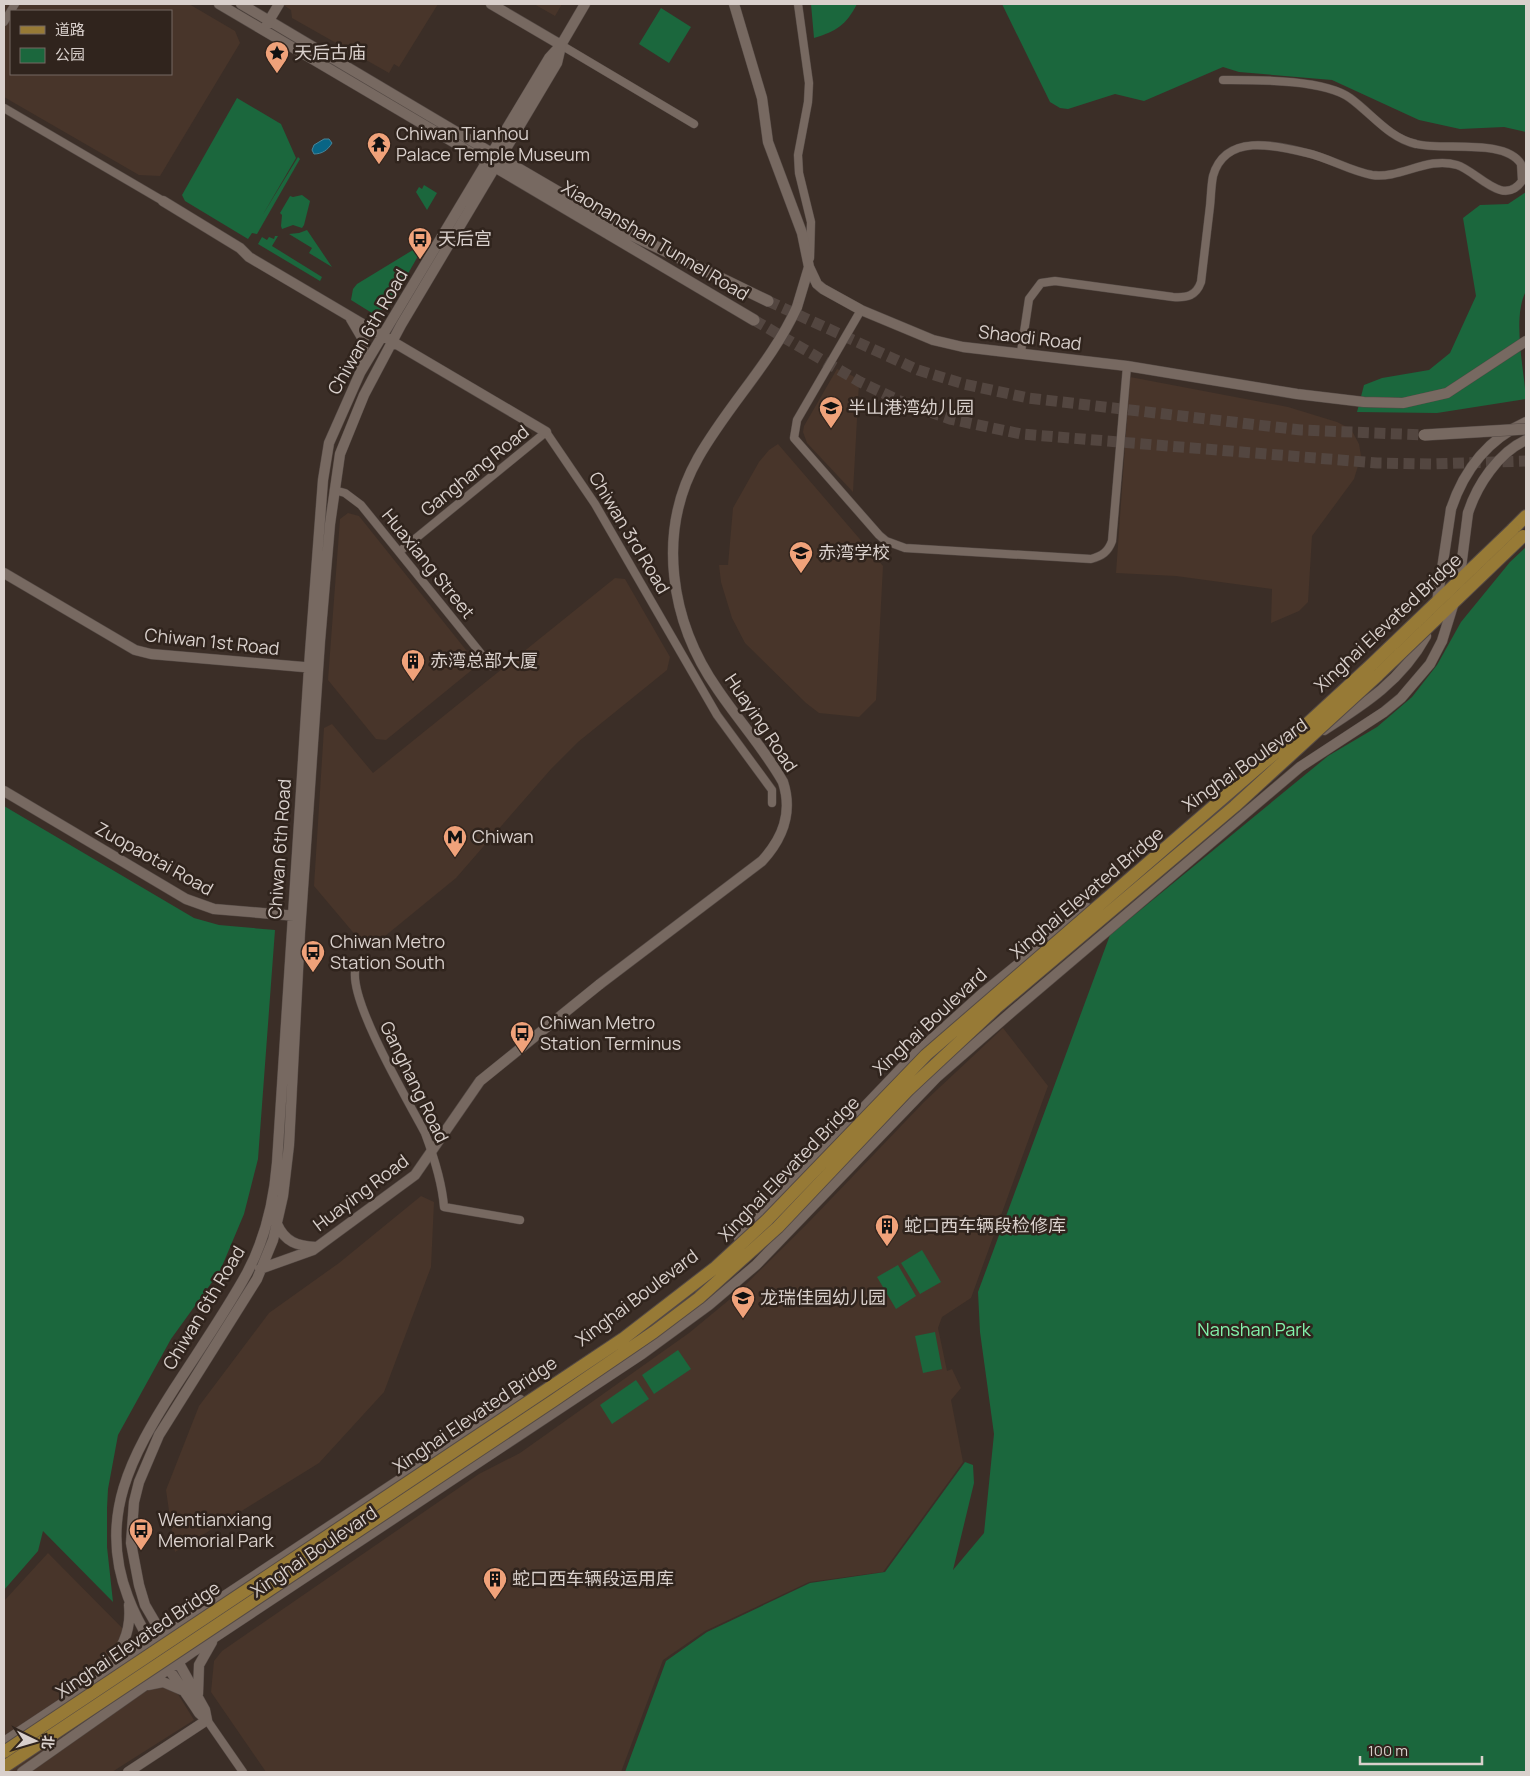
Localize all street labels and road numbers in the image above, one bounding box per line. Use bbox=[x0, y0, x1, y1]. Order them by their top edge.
street label: Xiaonanshan Tunnel Road bbox=[557, 175, 754, 306]
street label: Chiwan 6th Road bbox=[322, 265, 413, 398]
street label: Shaodi Road bbox=[977, 319, 1083, 355]
street label: Ganghang Road bbox=[415, 419, 533, 521]
street label: Chiwan 3rd Road bbox=[584, 467, 676, 598]
street label: Huaxiang Street bbox=[377, 504, 480, 623]
street label: Xinghai Elevated Bridge bbox=[1308, 548, 1466, 697]
street label: Chiwan 1st Road bbox=[144, 622, 281, 660]
street label: Huaying Road bbox=[720, 669, 804, 776]
street label: Xinghai Boulevard bbox=[1177, 712, 1312, 816]
street label: Chiwan 6th Road bbox=[262, 778, 296, 920]
street label: Zuopaotai Road bbox=[91, 816, 218, 900]
street label: Xinghai Elevated Bridge bbox=[1005, 821, 1168, 964]
street label: Xinghai Boulevard bbox=[867, 962, 991, 1080]
street label: Ganghang Road bbox=[375, 1017, 455, 1146]
street label: Xinghai Elevated Bridge bbox=[712, 1090, 864, 1246]
street label: Huaying Road bbox=[308, 1148, 413, 1236]
street label: Chiwan 6th Road bbox=[157, 1241, 250, 1374]
street label: Xinghai Boulevard bbox=[570, 1243, 702, 1351]
street label: Xinghai Elevated Bridge bbox=[388, 1350, 561, 1478]
street label: Xinghai Boulevard bbox=[246, 1500, 381, 1602]
street label: Xinghai Elevated Bridge bbox=[51, 1575, 224, 1703]

